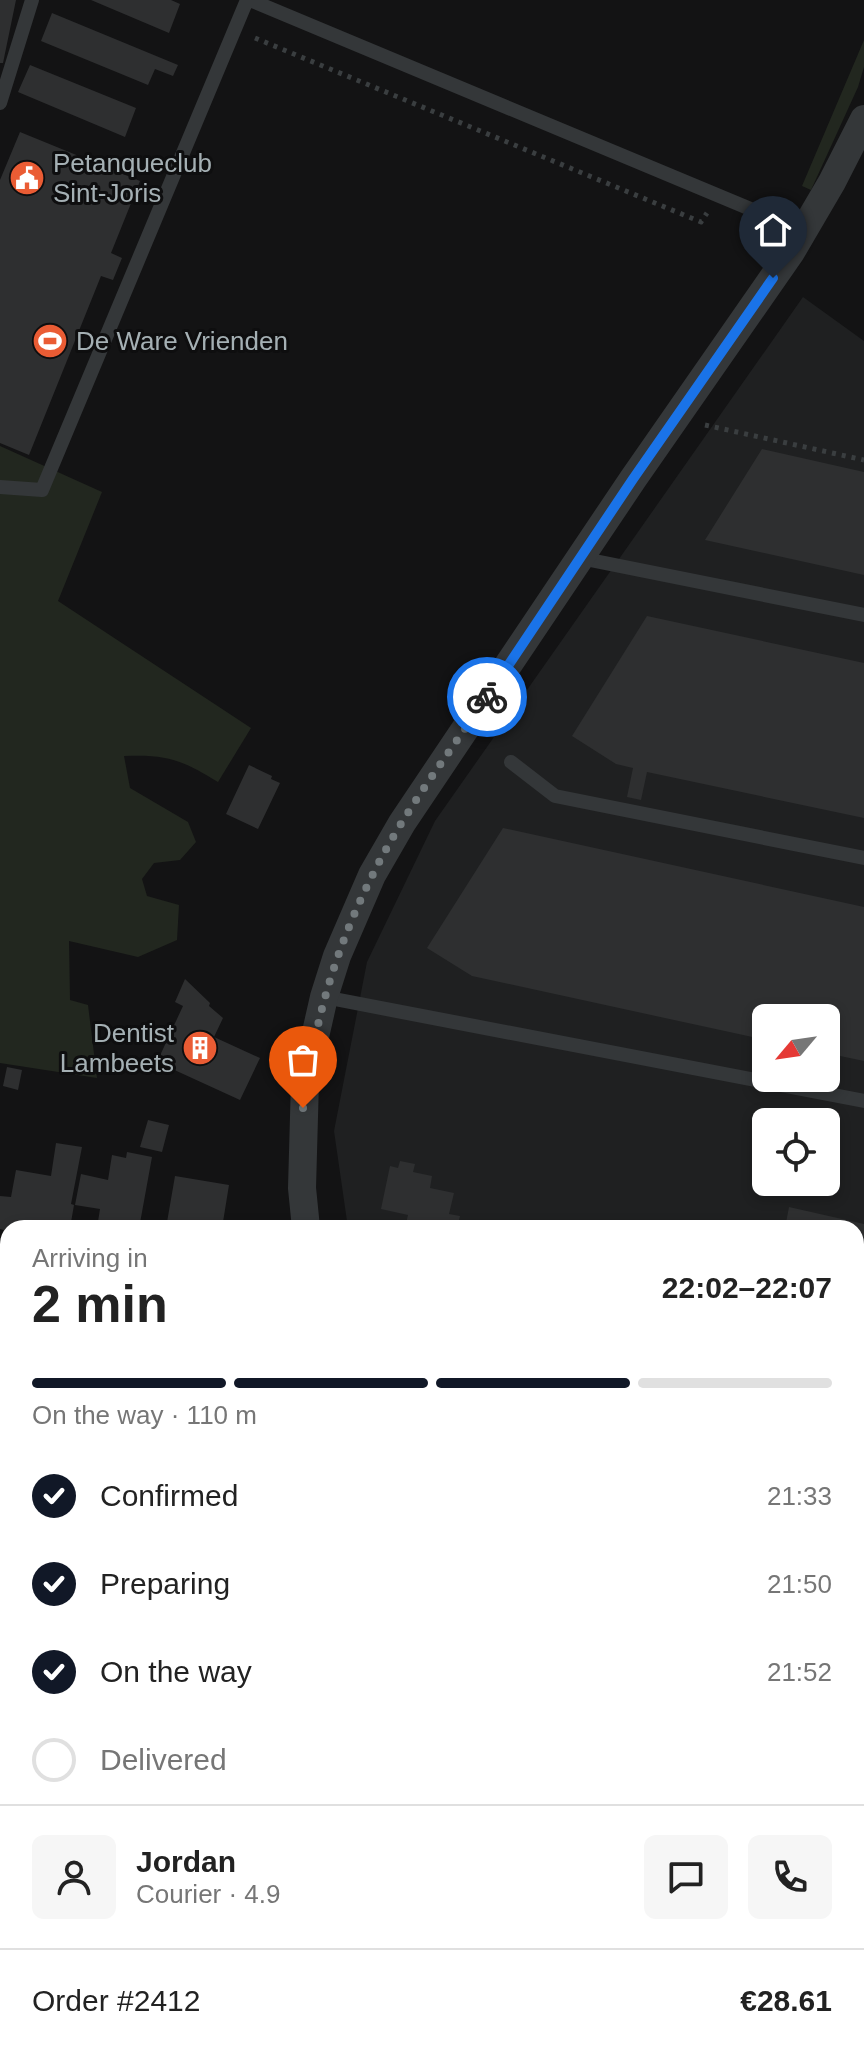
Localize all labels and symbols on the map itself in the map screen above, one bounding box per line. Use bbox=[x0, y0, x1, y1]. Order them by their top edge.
place label: Petanqueclub Sint-Joris bbox=[53, 148, 212, 208]
public building icon: Petanqueclub Sint-Joris bbox=[8, 159, 46, 197]
pin bbox=[739, 196, 807, 278]
sports icon: De Ware Vrienden bbox=[31, 322, 69, 360]
place label: De Ware Vrienden bbox=[76, 326, 288, 356]
courier bbox=[447, 657, 527, 737]
north arrow bbox=[752, 1004, 840, 1092]
place label: Dentist Lambeets bbox=[60, 1018, 175, 1078]
pin bbox=[269, 1026, 337, 1108]
building icon: Dentist Lambeets bbox=[181, 1029, 219, 1067]

